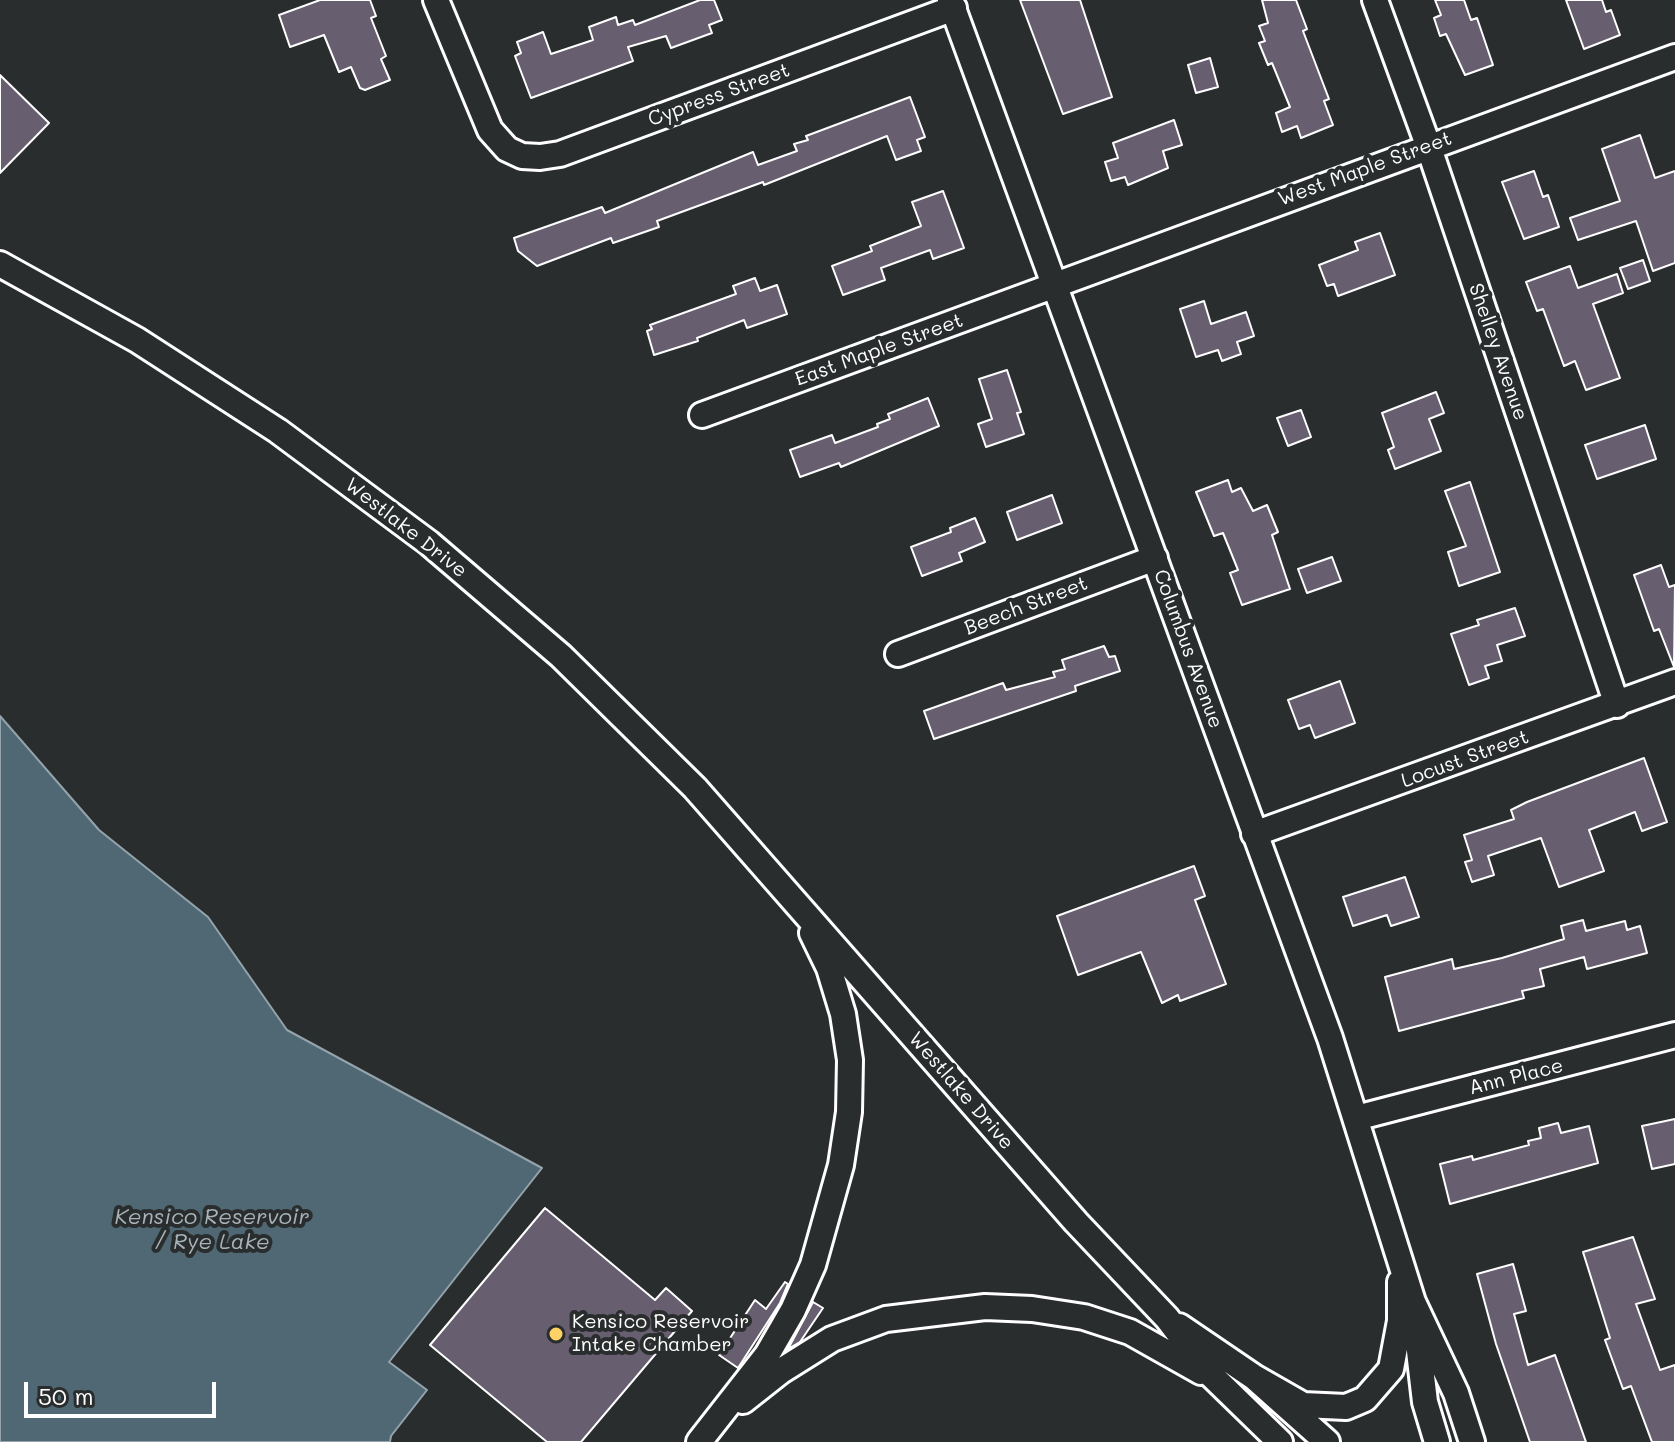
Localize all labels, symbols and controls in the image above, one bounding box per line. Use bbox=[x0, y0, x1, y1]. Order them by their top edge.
street label: Cypress Street bbox=[645, 58, 793, 132]
street label: West Maple Street bbox=[1275, 126, 1455, 212]
street label: Shelley Avenue bbox=[1463, 280, 1533, 424]
street label: East Maple Street bbox=[792, 308, 966, 392]
street label: Westlake Drive bbox=[340, 473, 472, 583]
street label: Columbus Avenue bbox=[1148, 566, 1228, 732]
street label: Beech Street bbox=[961, 571, 1091, 641]
street label: Locust Street bbox=[1398, 725, 1532, 793]
street label: Westlake Drive bbox=[903, 1027, 1019, 1155]
street label: Ann Place bbox=[1466, 1054, 1566, 1100]
water label: Kensico Reservoir / Rye Lake bbox=[114, 1204, 310, 1256]
place label: Kensico Reservoir Intake Chamber bbox=[572, 1310, 749, 1357]
marker: Kensico Reservoir Intake Chamber bbox=[547, 1325, 565, 1343]
scale bar bbox=[28, 1366, 220, 1416]
text: 50 m bbox=[38, 1380, 94, 1411]

